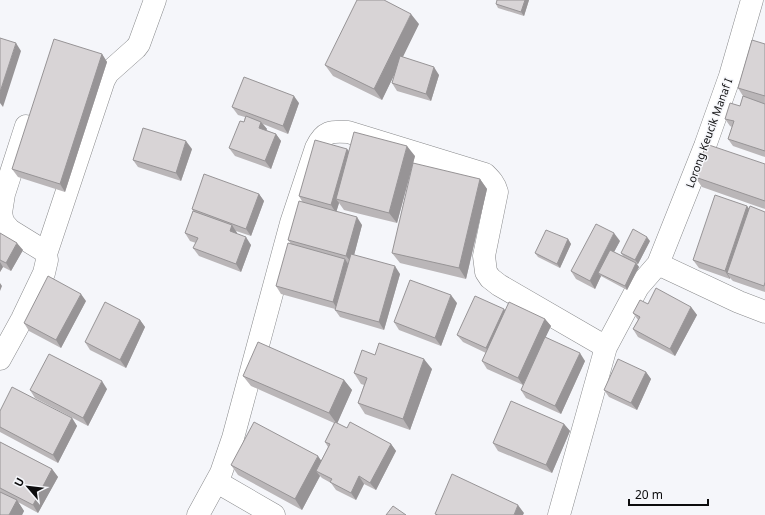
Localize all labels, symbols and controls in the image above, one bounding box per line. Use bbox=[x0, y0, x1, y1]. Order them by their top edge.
street label: Lorong Keucik Manaf I bbox=[682, 76, 736, 190]
north arrow bbox=[8, 467, 48, 507]
text: U bbox=[10, 475, 27, 489]
scale bar bbox=[629, 481, 708, 507]
text: 20 m bbox=[635, 486, 663, 503]

